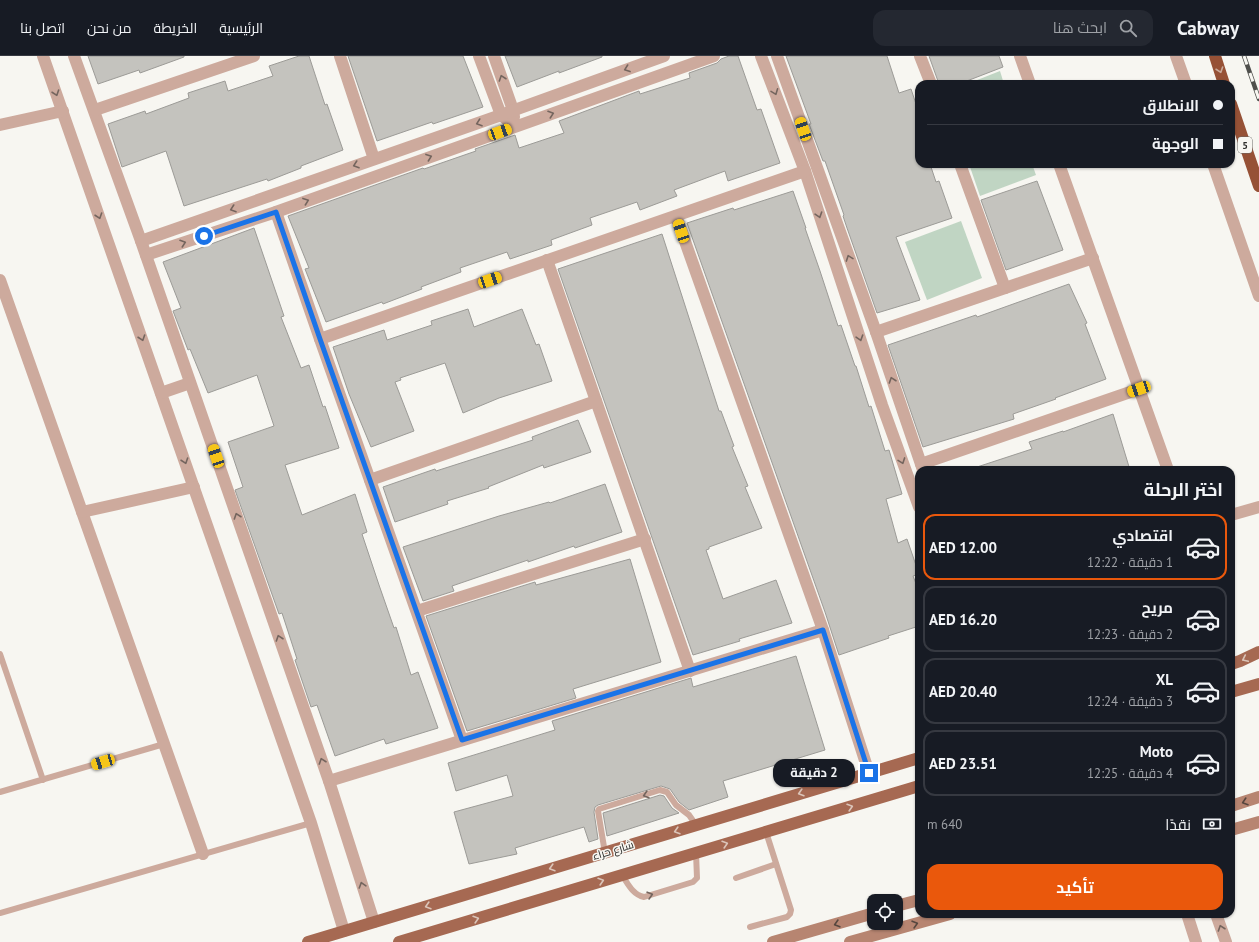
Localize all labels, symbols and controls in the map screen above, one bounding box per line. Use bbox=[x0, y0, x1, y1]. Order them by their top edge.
search box bbox=[873, 10, 1153, 46]
text: Cabway bbox=[1177, 16, 1239, 40]
icon: search bbox=[1117, 17, 1139, 39]
text: ابحث هنا bbox=[1053, 18, 1107, 37]
text: اتصل بنا bbox=[20, 19, 65, 37]
text: من نحن bbox=[87, 19, 131, 37]
text: الخريطة bbox=[153, 19, 197, 37]
text: الرئيسية bbox=[219, 19, 263, 37]
one-way arrow bbox=[624, 64, 631, 73]
one-way arrow bbox=[1215, 66, 1223, 73]
one-way arrow bbox=[498, 74, 506, 81]
one-way arrow bbox=[51, 89, 60, 96]
one-way arrow bbox=[770, 89, 778, 96]
text: الانطلاق bbox=[1143, 96, 1199, 115]
one-way arrow bbox=[547, 110, 554, 118]
car bbox=[793, 116, 813, 142]
one-way arrow bbox=[475, 118, 482, 126]
car bbox=[487, 122, 513, 142]
text: الوجهة bbox=[1152, 134, 1199, 153]
road number: 5 bbox=[1238, 137, 1252, 153]
one-way arrow bbox=[425, 154, 432, 162]
one-way arrow bbox=[352, 161, 359, 169]
one-way arrow bbox=[303, 197, 310, 206]
one-way arrow bbox=[230, 204, 237, 212]
one-way arrow bbox=[814, 211, 823, 218]
one-way arrow bbox=[94, 212, 103, 219]
car bbox=[671, 218, 691, 244]
route start bbox=[195, 227, 213, 245]
one-way arrow bbox=[179, 239, 186, 248]
one-way arrow bbox=[846, 254, 854, 261]
car bbox=[477, 270, 503, 290]
one-way arrow bbox=[137, 335, 146, 342]
one-way arrow bbox=[855, 335, 863, 342]
one-way arrow bbox=[889, 377, 897, 384]
car bbox=[1126, 379, 1152, 399]
car bbox=[206, 443, 226, 469]
one-way arrow bbox=[180, 457, 188, 464]
one-way arrow bbox=[898, 457, 906, 464]
text: اختر الرحلة bbox=[1144, 478, 1223, 501]
one-way arrow bbox=[233, 512, 241, 519]
text: اقتصادي bbox=[1113, 526, 1173, 545]
icon: car bbox=[1185, 529, 1221, 565]
text: AED 12.00 bbox=[929, 538, 997, 557]
text: 1 دقيقة · 12:22 bbox=[1087, 554, 1173, 571]
text: مريح bbox=[1141, 598, 1173, 617]
icon: car bbox=[1185, 601, 1221, 637]
text: AED 16.20 bbox=[929, 610, 997, 629]
text: 2 دقيقة · 12:23 bbox=[1087, 626, 1173, 643]
one-way arrow bbox=[276, 635, 284, 642]
one-way arrow bbox=[1242, 654, 1250, 662]
text: XL bbox=[1156, 670, 1173, 689]
icon: car bbox=[1185, 673, 1221, 709]
text: AED 20.40 bbox=[929, 682, 997, 701]
text: 3 دقيقة · 12:24 bbox=[1087, 693, 1173, 710]
text: Moto bbox=[1140, 742, 1173, 761]
icon: car bbox=[1185, 745, 1221, 781]
car bbox=[90, 753, 116, 771]
text: AED 23.51 bbox=[929, 754, 997, 773]
one-way arrow bbox=[319, 758, 327, 765]
callout: 2 دقيقة bbox=[773, 759, 855, 787]
text: 2 دقيقة bbox=[790, 764, 838, 781]
route end bbox=[860, 764, 878, 782]
text: 4 دقيقة · 12:25 bbox=[1087, 765, 1173, 782]
one-way arrow bbox=[798, 788, 805, 797]
one-way arrow bbox=[643, 790, 650, 799]
one-way arrow bbox=[1242, 797, 1249, 805]
one-way arrow bbox=[846, 803, 853, 812]
icon: cash bbox=[1201, 813, 1223, 835]
text: نقدًا bbox=[1165, 815, 1191, 834]
text: 640 m bbox=[927, 816, 962, 833]
one-way arrow bbox=[673, 826, 680, 835]
street label: شارع حراء bbox=[591, 837, 636, 864]
one-way arrow bbox=[722, 840, 729, 849]
one-way arrow bbox=[549, 863, 556, 872]
button: تأكيد bbox=[927, 864, 1223, 910]
one-way arrow bbox=[597, 877, 604, 886]
one-way arrow bbox=[358, 882, 367, 889]
one-way arrow bbox=[647, 891, 654, 900]
map controls bbox=[867, 894, 903, 930]
button: locate bbox=[867, 894, 903, 930]
one-way arrow bbox=[424, 901, 431, 910]
one-way arrow bbox=[473, 915, 480, 924]
one-way arrow bbox=[833, 919, 840, 928]
one-way arrow bbox=[911, 920, 918, 929]
one-way arrow bbox=[1217, 925, 1226, 932]

